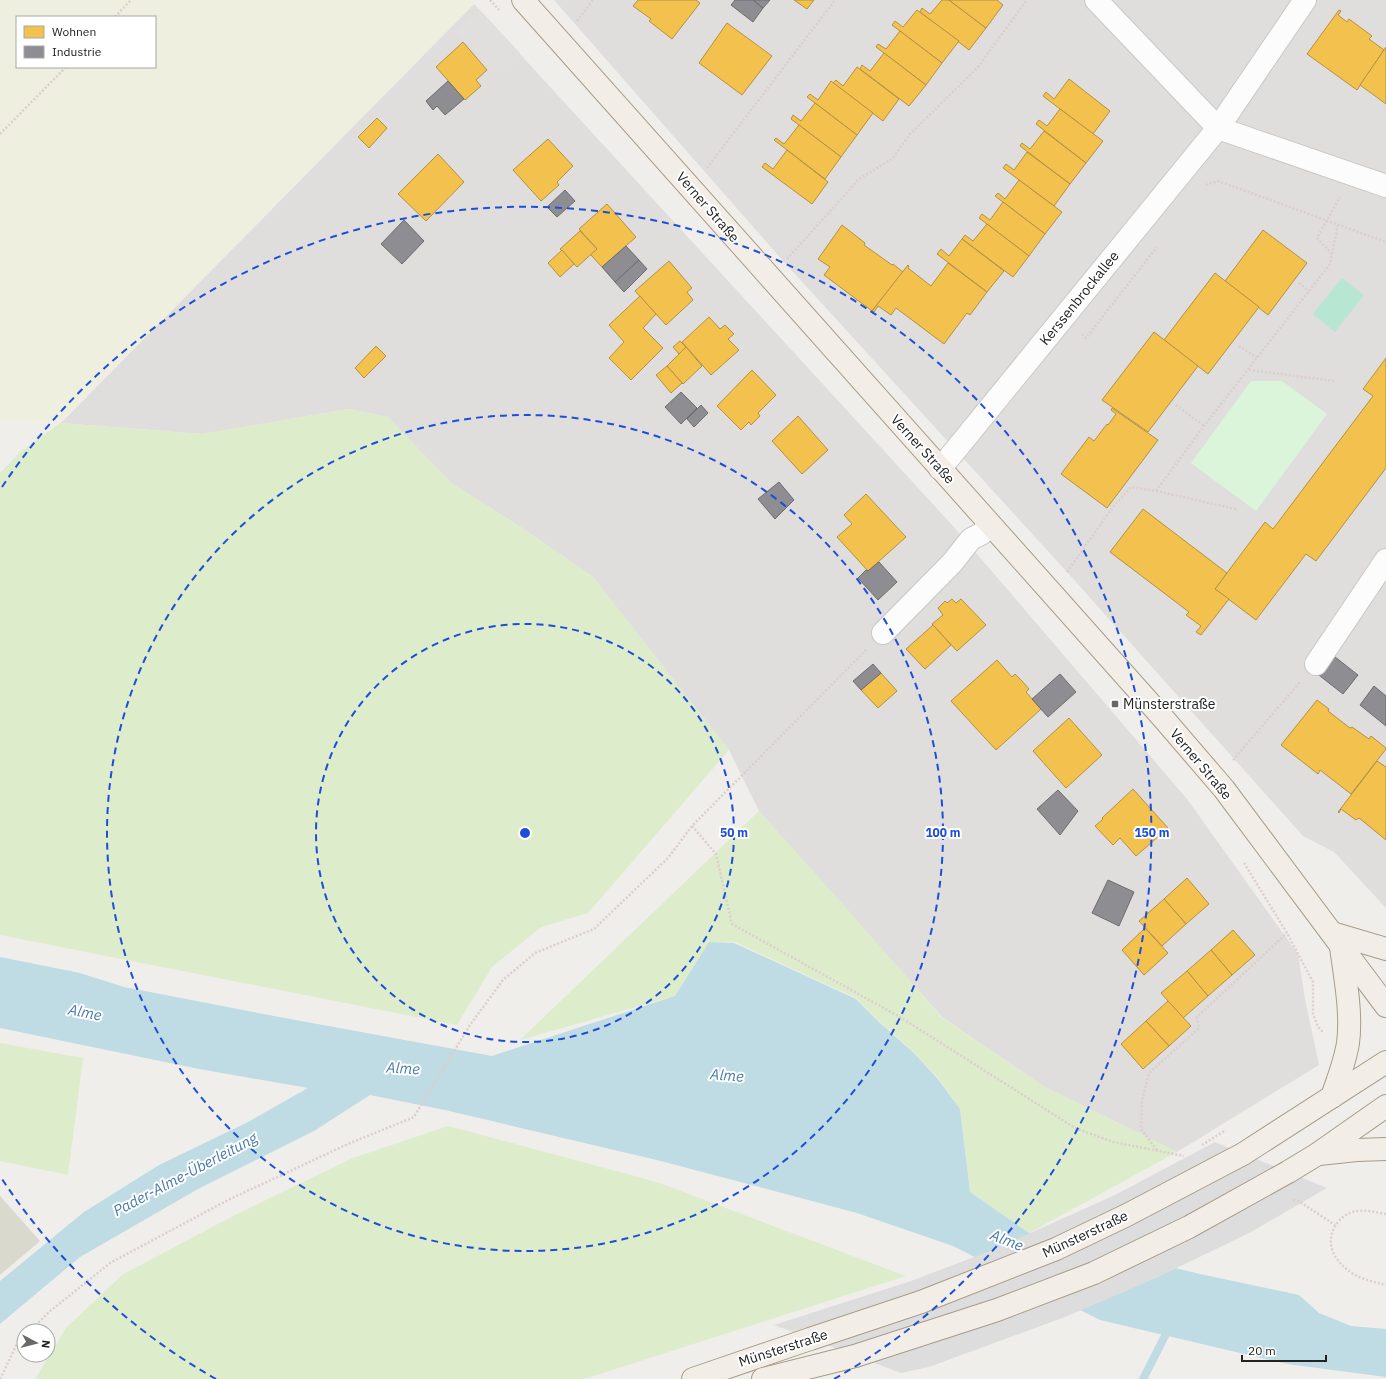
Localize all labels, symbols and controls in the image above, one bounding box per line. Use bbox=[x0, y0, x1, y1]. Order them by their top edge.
legend bbox=[16, 16, 156, 68]
text: Wohnen bbox=[52, 24, 96, 39]
text: Industrie bbox=[52, 44, 102, 59]
street label: Verner Straße bbox=[673, 168, 744, 246]
street label: Kerssenbrockallee bbox=[1035, 247, 1123, 349]
street label: Verner Straße bbox=[887, 411, 959, 488]
place label: Münsterstraße bbox=[1123, 695, 1216, 713]
marker: Münsterstraße bbox=[1110, 699, 1120, 709]
street label: Verner Straße bbox=[1166, 725, 1236, 803]
text: 50 m bbox=[720, 825, 748, 840]
text: 100 m bbox=[925, 825, 961, 840]
text: 150 m bbox=[1134, 825, 1170, 840]
centre of rings bbox=[518, 826, 532, 840]
water label: Alme bbox=[66, 999, 104, 1025]
water label: Alme bbox=[385, 1058, 421, 1078]
water label: Alme bbox=[709, 1064, 745, 1086]
water label: Pader-Alme-Überleitung bbox=[110, 1127, 262, 1220]
street label: Münsterstraße bbox=[1039, 1206, 1131, 1262]
water label: Alme bbox=[987, 1225, 1026, 1255]
north arrow bbox=[16, 1323, 56, 1363]
street label: Münsterstraße bbox=[736, 1325, 830, 1371]
scale bar bbox=[1242, 1337, 1326, 1363]
text: N bbox=[38, 1339, 53, 1349]
text: 20 m bbox=[1248, 1343, 1276, 1358]

